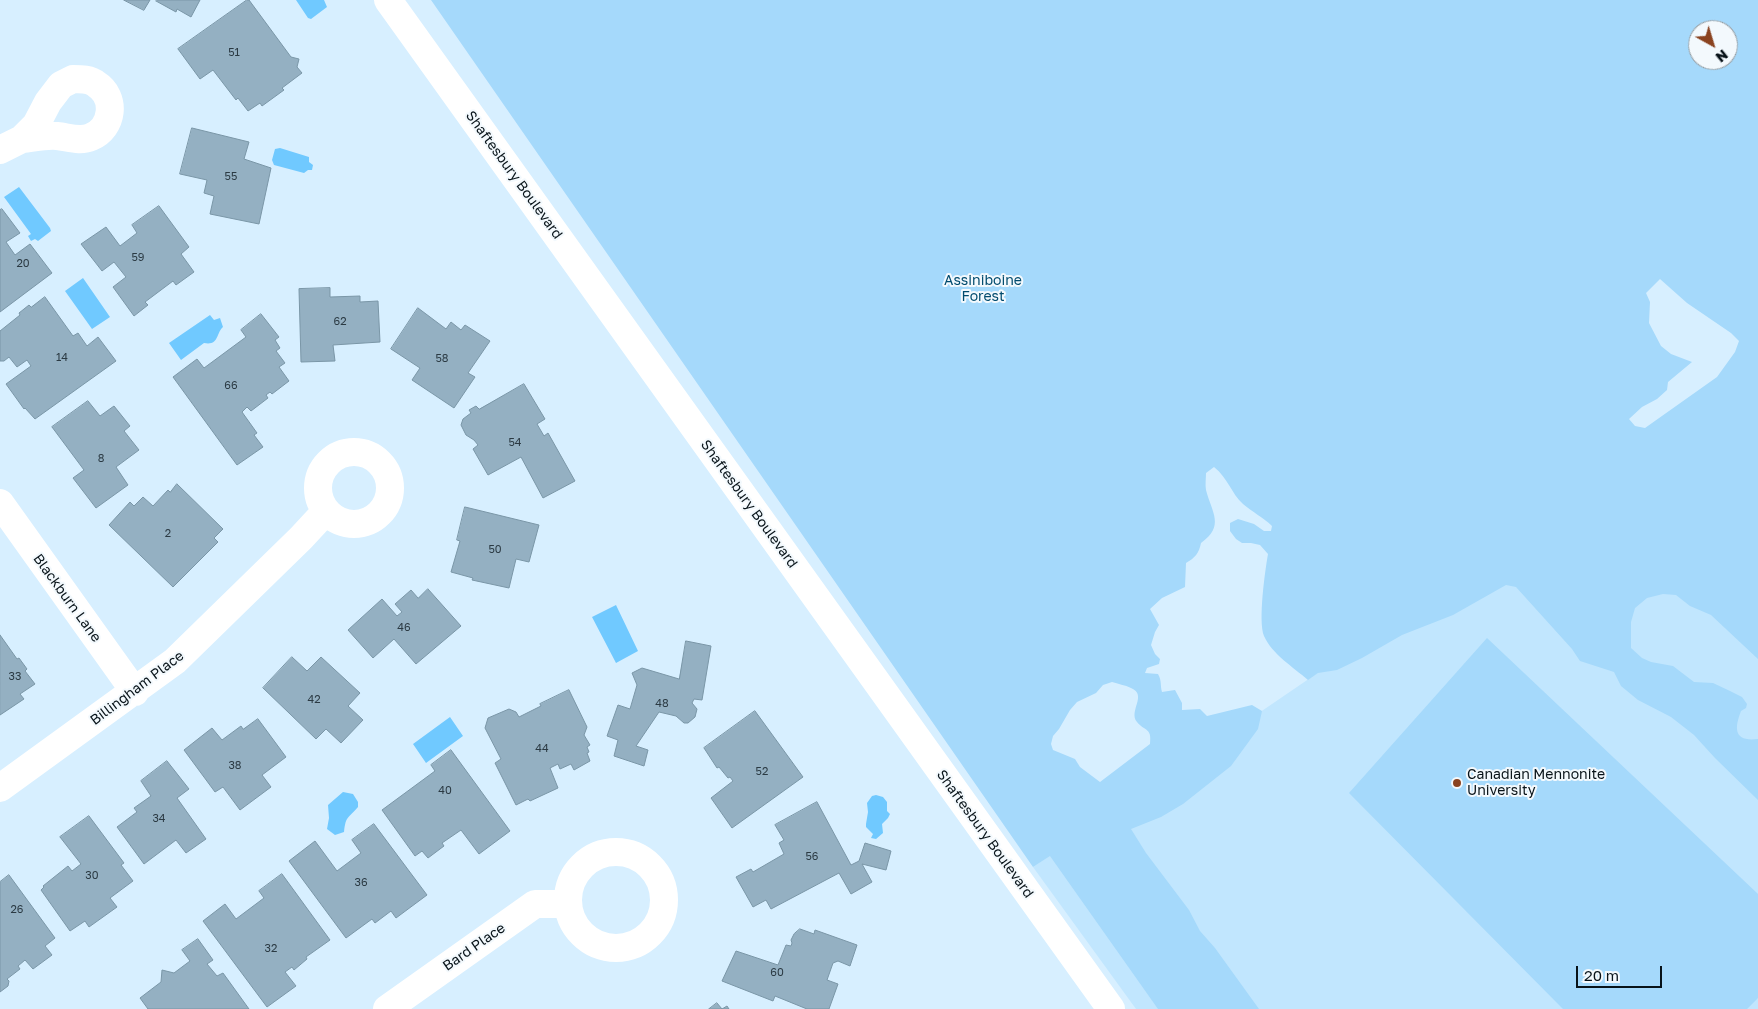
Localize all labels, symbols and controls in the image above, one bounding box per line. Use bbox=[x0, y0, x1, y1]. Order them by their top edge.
north arrow bbox=[1688, 20, 1738, 70]
house number: 51 bbox=[228, 46, 240, 60]
text: N bbox=[1713, 46, 1732, 66]
street label: Shaftesbury Boulevard bbox=[462, 108, 566, 242]
house number: 55 bbox=[225, 170, 237, 184]
house number: 59 bbox=[131, 251, 145, 265]
house number: 20 bbox=[16, 257, 30, 271]
park label: Assiniboine Forest bbox=[944, 273, 1022, 306]
house number: 62 bbox=[333, 315, 347, 329]
house number: 14 bbox=[56, 351, 68, 365]
house number: 58 bbox=[435, 352, 449, 366]
house number: 66 bbox=[224, 379, 238, 393]
house number: 54 bbox=[508, 436, 522, 450]
street label: Shaftesbury Boulevard bbox=[697, 437, 801, 571]
house number: 8 bbox=[98, 452, 104, 466]
house number: 2 bbox=[165, 527, 171, 541]
house number: 50 bbox=[488, 543, 502, 557]
street label: Blackburn Lane bbox=[29, 551, 105, 645]
house number: 46 bbox=[397, 621, 411, 635]
street label: Billingham Place bbox=[87, 647, 187, 729]
house number: 33 bbox=[9, 670, 21, 684]
house number: 42 bbox=[307, 693, 321, 707]
house number: 48 bbox=[655, 697, 669, 711]
house number: 44 bbox=[535, 742, 549, 756]
house number: 38 bbox=[228, 759, 242, 773]
house number: 52 bbox=[756, 765, 768, 779]
street label: Shaftesbury Boulevard bbox=[933, 767, 1037, 901]
place label: Canadian Mennonite University bbox=[1467, 767, 1605, 800]
marker: Canadian Mennonite University bbox=[1451, 777, 1463, 789]
house number: 40 bbox=[438, 784, 452, 798]
house number: 34 bbox=[152, 812, 166, 826]
house number: 56 bbox=[805, 850, 819, 864]
house number: 30 bbox=[85, 869, 99, 883]
house number: 36 bbox=[354, 876, 368, 890]
house number: 26 bbox=[10, 903, 24, 917]
street label: Bard Place bbox=[440, 919, 508, 975]
house number: 32 bbox=[265, 942, 277, 956]
scale bar bbox=[1578, 956, 1664, 988]
house number: 60 bbox=[770, 966, 784, 980]
text: 20 m bbox=[1584, 966, 1619, 984]

